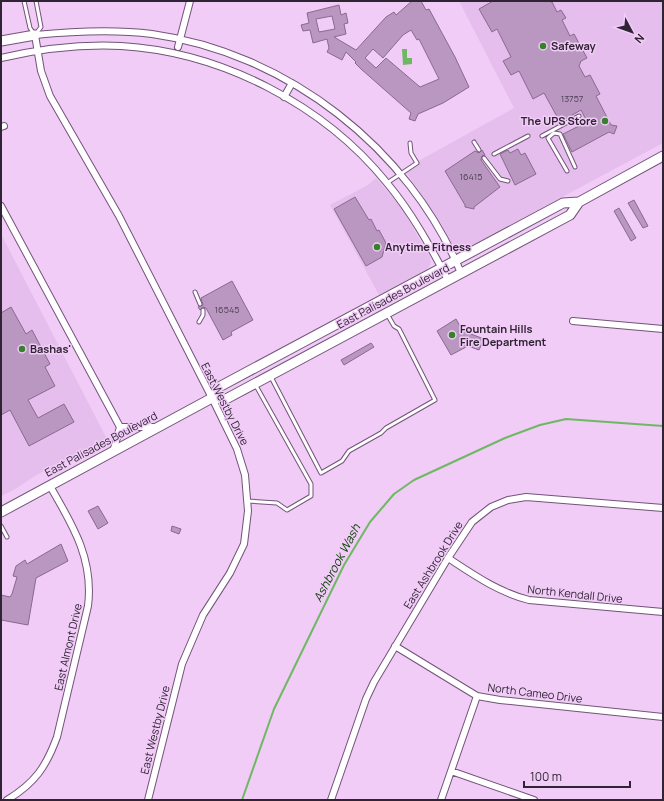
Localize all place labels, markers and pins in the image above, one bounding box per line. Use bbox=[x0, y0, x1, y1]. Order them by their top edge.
place label: Safeway bbox=[551, 38, 596, 53]
marker: Safeway bbox=[538, 41, 548, 51]
place label: The UPS Store bbox=[521, 113, 597, 128]
marker: The UPS Store bbox=[600, 116, 610, 126]
place label: Anytime Fitness bbox=[385, 239, 471, 254]
marker: Anytime Fitness bbox=[372, 242, 382, 252]
place label: Fountain Hills Fire Department bbox=[460, 321, 547, 349]
marker: Fountain Hills Fire Department bbox=[447, 330, 457, 340]
place label: Bashas' bbox=[30, 341, 71, 356]
marker: Bashas' bbox=[17, 344, 27, 354]

